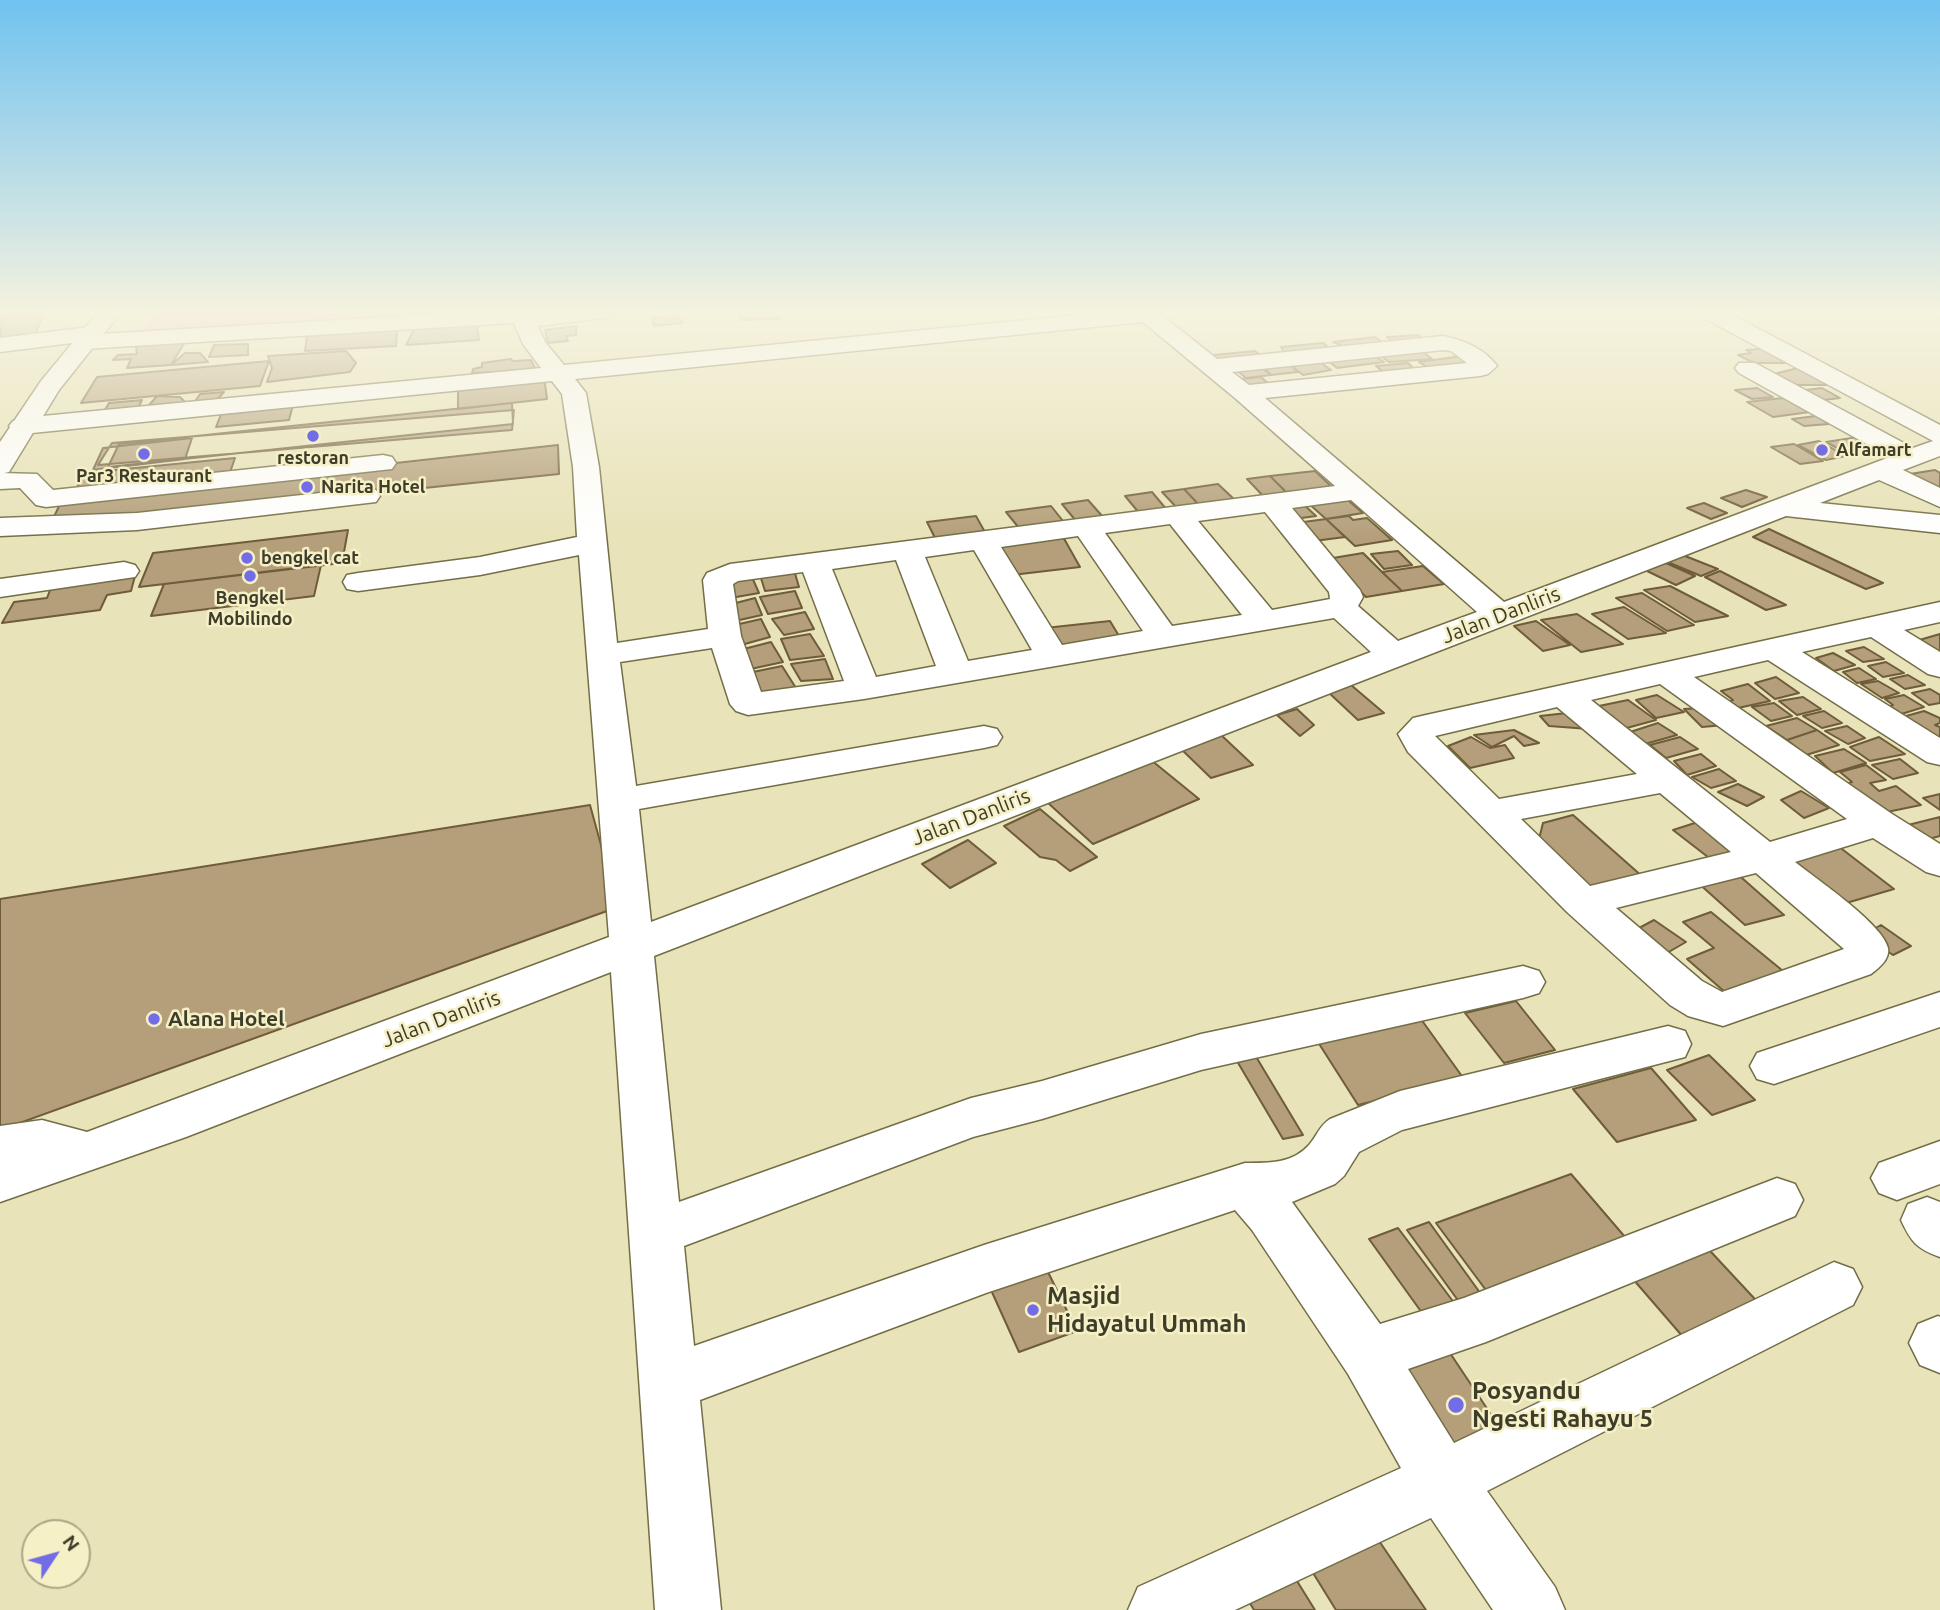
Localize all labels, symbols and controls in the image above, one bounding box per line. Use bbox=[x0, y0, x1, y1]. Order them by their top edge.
marker: restoran bbox=[305, 428, 321, 444]
place label: Alfamart bbox=[1836, 439, 1912, 461]
marker: Alfamart bbox=[1814, 442, 1830, 458]
marker: Par3 Restaurant bbox=[136, 446, 152, 462]
place label: restoran bbox=[277, 447, 349, 469]
place label: Par3 Restaurant bbox=[76, 465, 212, 487]
place label: Narita Hotel bbox=[321, 476, 425, 498]
marker: Narita Hotel bbox=[299, 479, 315, 495]
place label: bengkel cat bbox=[261, 547, 359, 569]
marker: bengkel cat bbox=[239, 550, 255, 566]
marker: Bengkel Mobilindo bbox=[242, 568, 258, 584]
street label: Jalan Danliris bbox=[1438, 581, 1564, 649]
place label: Bengkel Mobilindo bbox=[207, 587, 293, 630]
street label: Jalan Danliris bbox=[908, 783, 1034, 851]
street label: Jalan Danliris bbox=[378, 985, 504, 1053]
place label: Alana Hotel bbox=[168, 1006, 284, 1032]
marker: Alana Hotel bbox=[146, 1011, 162, 1027]
place label: Masjid Hidayatul Ummah bbox=[1047, 1282, 1246, 1338]
marker: Masjid Hidayatul Ummah bbox=[1025, 1302, 1041, 1318]
place label: Posyandu Ngesti Rahayu 5 bbox=[1472, 1377, 1653, 1433]
marker: Posyandu Ngesti Rahayu 5 bbox=[1446, 1395, 1466, 1415]
north arrow bbox=[21, 1519, 91, 1589]
text: N bbox=[58, 1531, 84, 1555]

